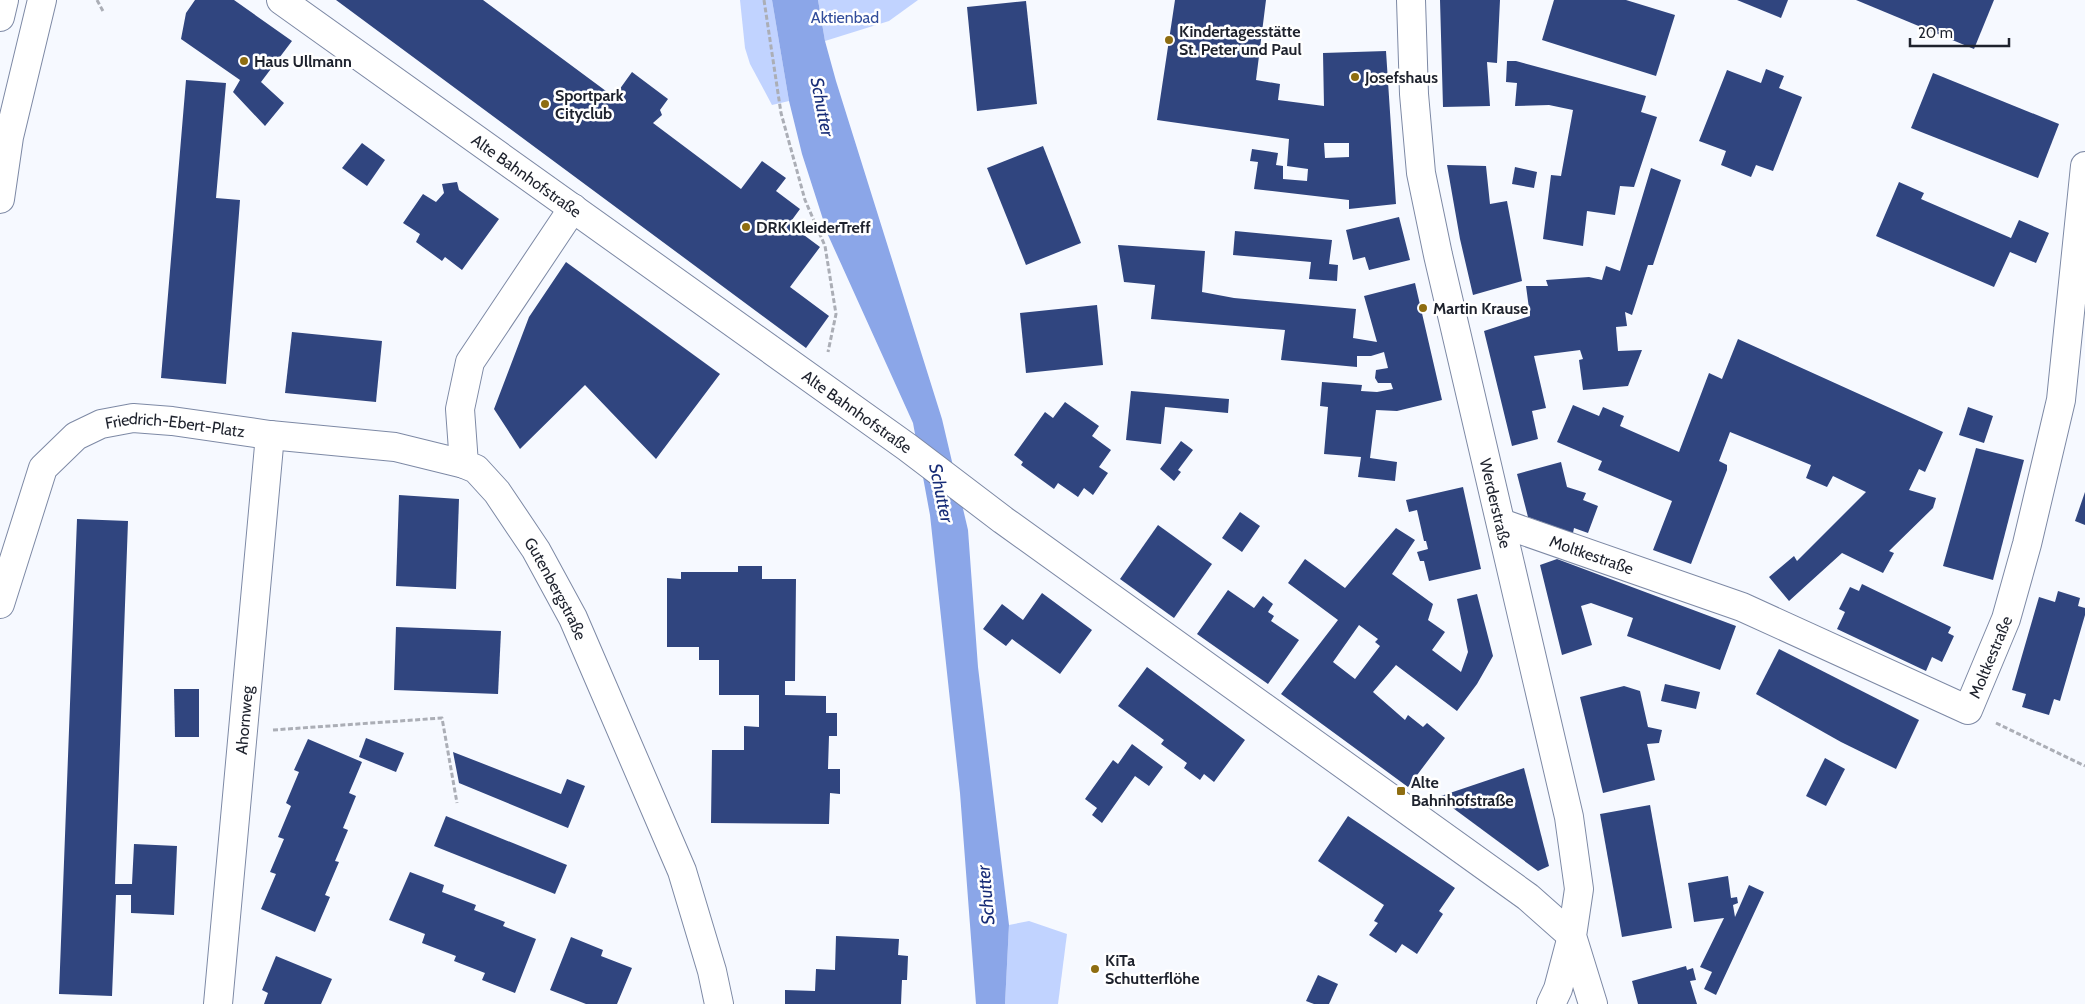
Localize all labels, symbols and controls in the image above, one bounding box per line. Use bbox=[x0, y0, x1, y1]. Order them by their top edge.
park label: Aktienbad bbox=[811, 8, 879, 27]
scale bar bbox=[1910, 15, 2009, 47]
place label: Kindertagesstätte St. Peter und Paul bbox=[1179, 22, 1302, 59]
text: 20 m bbox=[1918, 24, 1953, 42]
marker: Kindertagesstätte St. Peter und Paul bbox=[1163, 34, 1175, 46]
place label: Haus Ullmann bbox=[254, 52, 352, 71]
marker: Haus Ullmann bbox=[238, 55, 250, 67]
place label: Josefshaus bbox=[1364, 68, 1438, 87]
marker: Josefshaus bbox=[1349, 71, 1361, 83]
water label: Schutter bbox=[805, 76, 839, 140]
place label: Sportpark Cityclub bbox=[555, 86, 624, 123]
marker: Sportpark Cityclub bbox=[539, 98, 551, 110]
street label: Alte Bahnhofstraße bbox=[468, 130, 585, 221]
place label: DRK KleiderTreff bbox=[756, 218, 871, 237]
marker: DRK KleiderTreff bbox=[740, 221, 752, 233]
place label: Martin Krause bbox=[1433, 299, 1528, 318]
marker: Martin Krause bbox=[1417, 302, 1429, 314]
street label: Alte Bahnhofstraße bbox=[799, 366, 916, 457]
street label: Friedrich-Ebert-Platz bbox=[103, 408, 247, 441]
street label: Werderstraße bbox=[1476, 456, 1516, 550]
water label: Schutter bbox=[924, 461, 958, 526]
street label: Moltkestraße bbox=[1547, 531, 1636, 578]
street label: Gutenbergstraße bbox=[521, 534, 591, 643]
street label: Moltkestraße bbox=[1964, 613, 2016, 701]
street label: Ahornweg bbox=[231, 684, 257, 755]
place label: Alte Bahnhofstraße bbox=[1411, 773, 1514, 810]
marker: Alte Bahnhofstraße bbox=[1395, 785, 1407, 797]
water label: Schutter bbox=[972, 863, 1000, 926]
place label: KiTa Schutterflöhe bbox=[1105, 951, 1199, 988]
marker: KiTa Schutterflöhe bbox=[1089, 963, 1101, 975]

